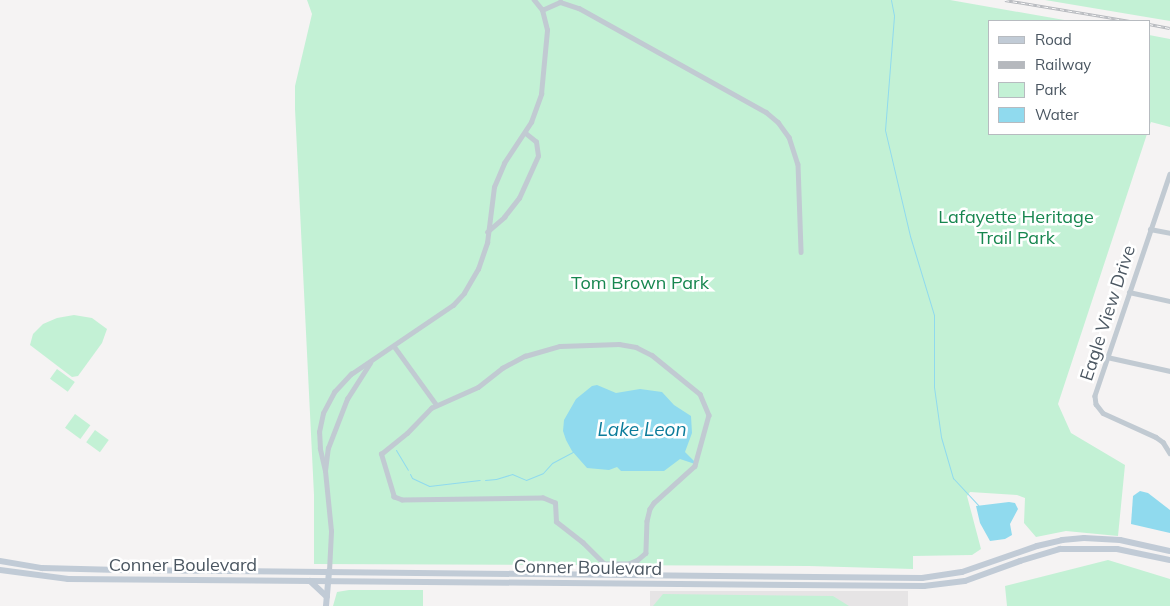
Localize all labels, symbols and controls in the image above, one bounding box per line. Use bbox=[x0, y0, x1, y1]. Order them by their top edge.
legend bbox=[988, 20, 1150, 135]
text: Road bbox=[1035, 30, 1072, 49]
text: Railway bbox=[1035, 55, 1091, 74]
text: Park bbox=[1035, 80, 1067, 99]
text: Water bbox=[1035, 105, 1079, 124]
park label: Lafayette Heritage Trail Park bbox=[938, 207, 1094, 250]
street label: Eagle View Drive bbox=[1076, 243, 1140, 383]
park label: Tom Brown Park bbox=[571, 272, 709, 294]
water label: Lake Leon bbox=[597, 419, 687, 441]
street label: Conner Boulevard bbox=[109, 554, 257, 576]
street label: Conner Boulevard bbox=[514, 556, 662, 580]

